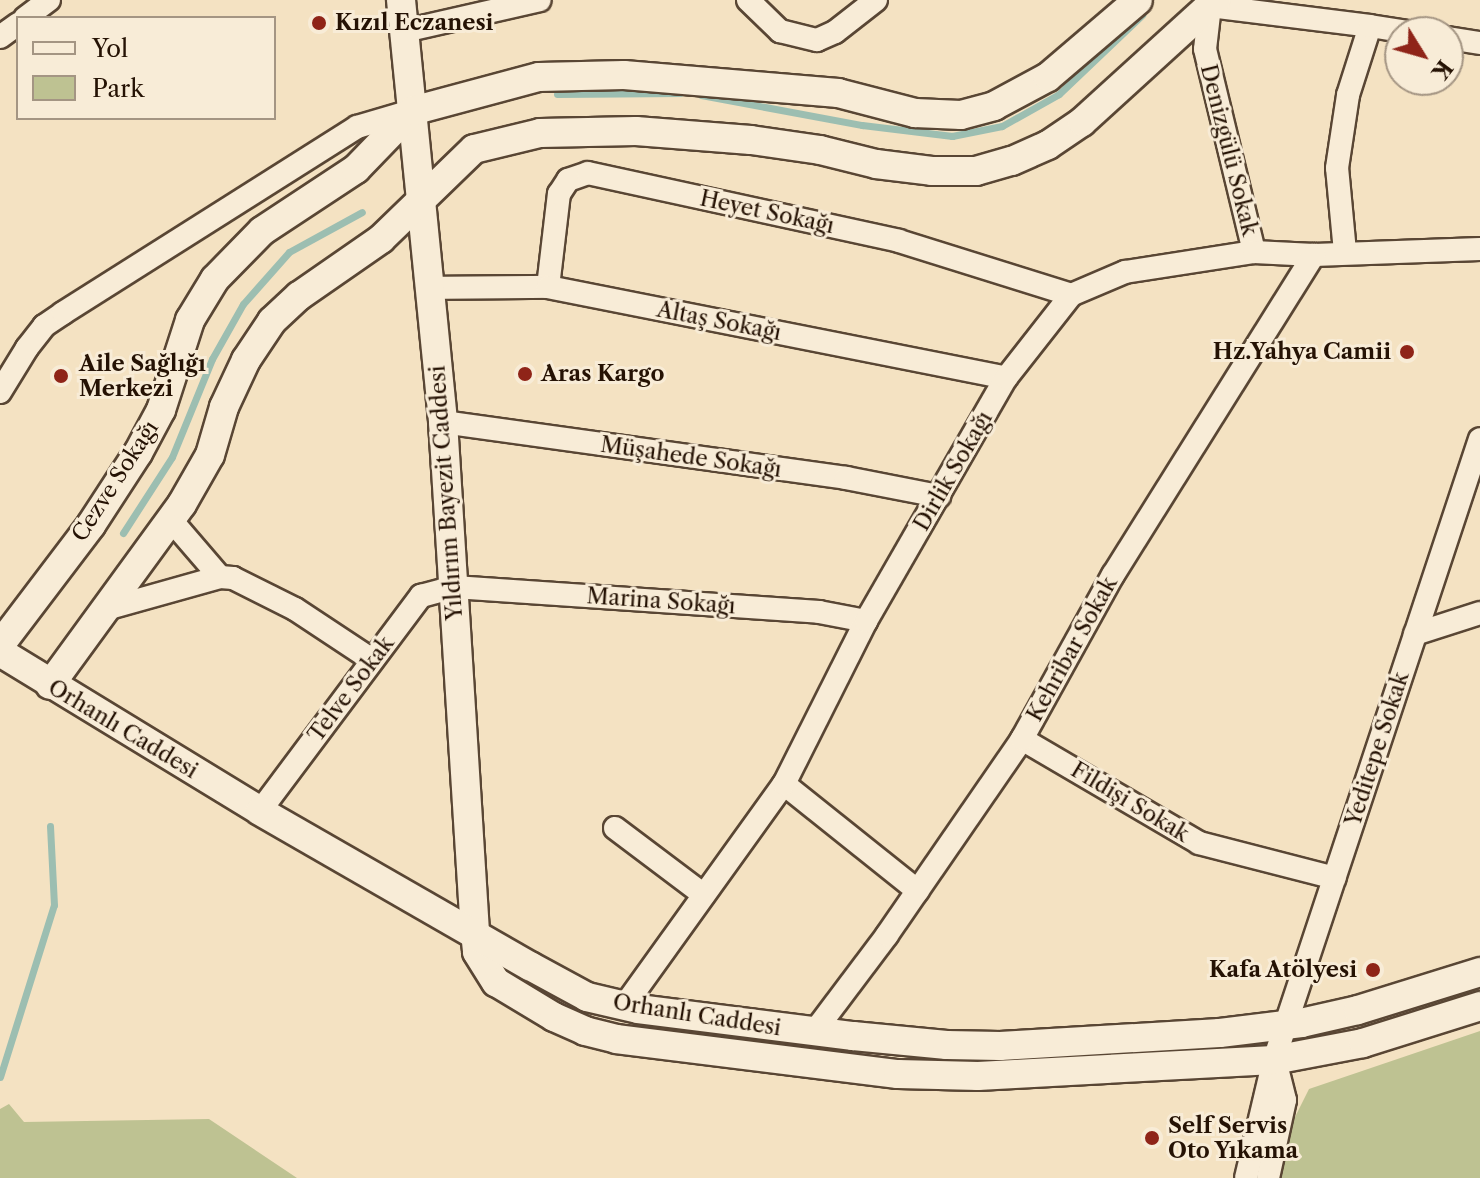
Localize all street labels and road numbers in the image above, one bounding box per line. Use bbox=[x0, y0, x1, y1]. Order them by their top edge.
street label: Denizgülü Sokak bbox=[1195, 62, 1263, 238]
street label: Heyet Sokağı bbox=[698, 185, 836, 239]
street label: Altaş Sokağı bbox=[654, 296, 784, 346]
street label: Yıldırım Bayezit Caddesi bbox=[424, 365, 468, 621]
street label: Dirlik Sokağı bbox=[908, 406, 998, 536]
street label: Cezve Sokağı bbox=[66, 416, 164, 546]
street label: Müşahede Sokağı bbox=[599, 431, 783, 483]
street label: Kehribar Sokak bbox=[1021, 572, 1123, 726]
street label: Marina Sokağı bbox=[586, 583, 736, 619]
street label: Telve Sokak bbox=[303, 631, 399, 747]
street label: Yeditepe Sokak bbox=[1340, 669, 1414, 829]
street label: Orhanlı Caddesi bbox=[43, 674, 203, 784]
street label: Fildişi Sokak bbox=[1066, 756, 1194, 848]
street label: Orhanlı Caddesi bbox=[611, 989, 783, 1041]

